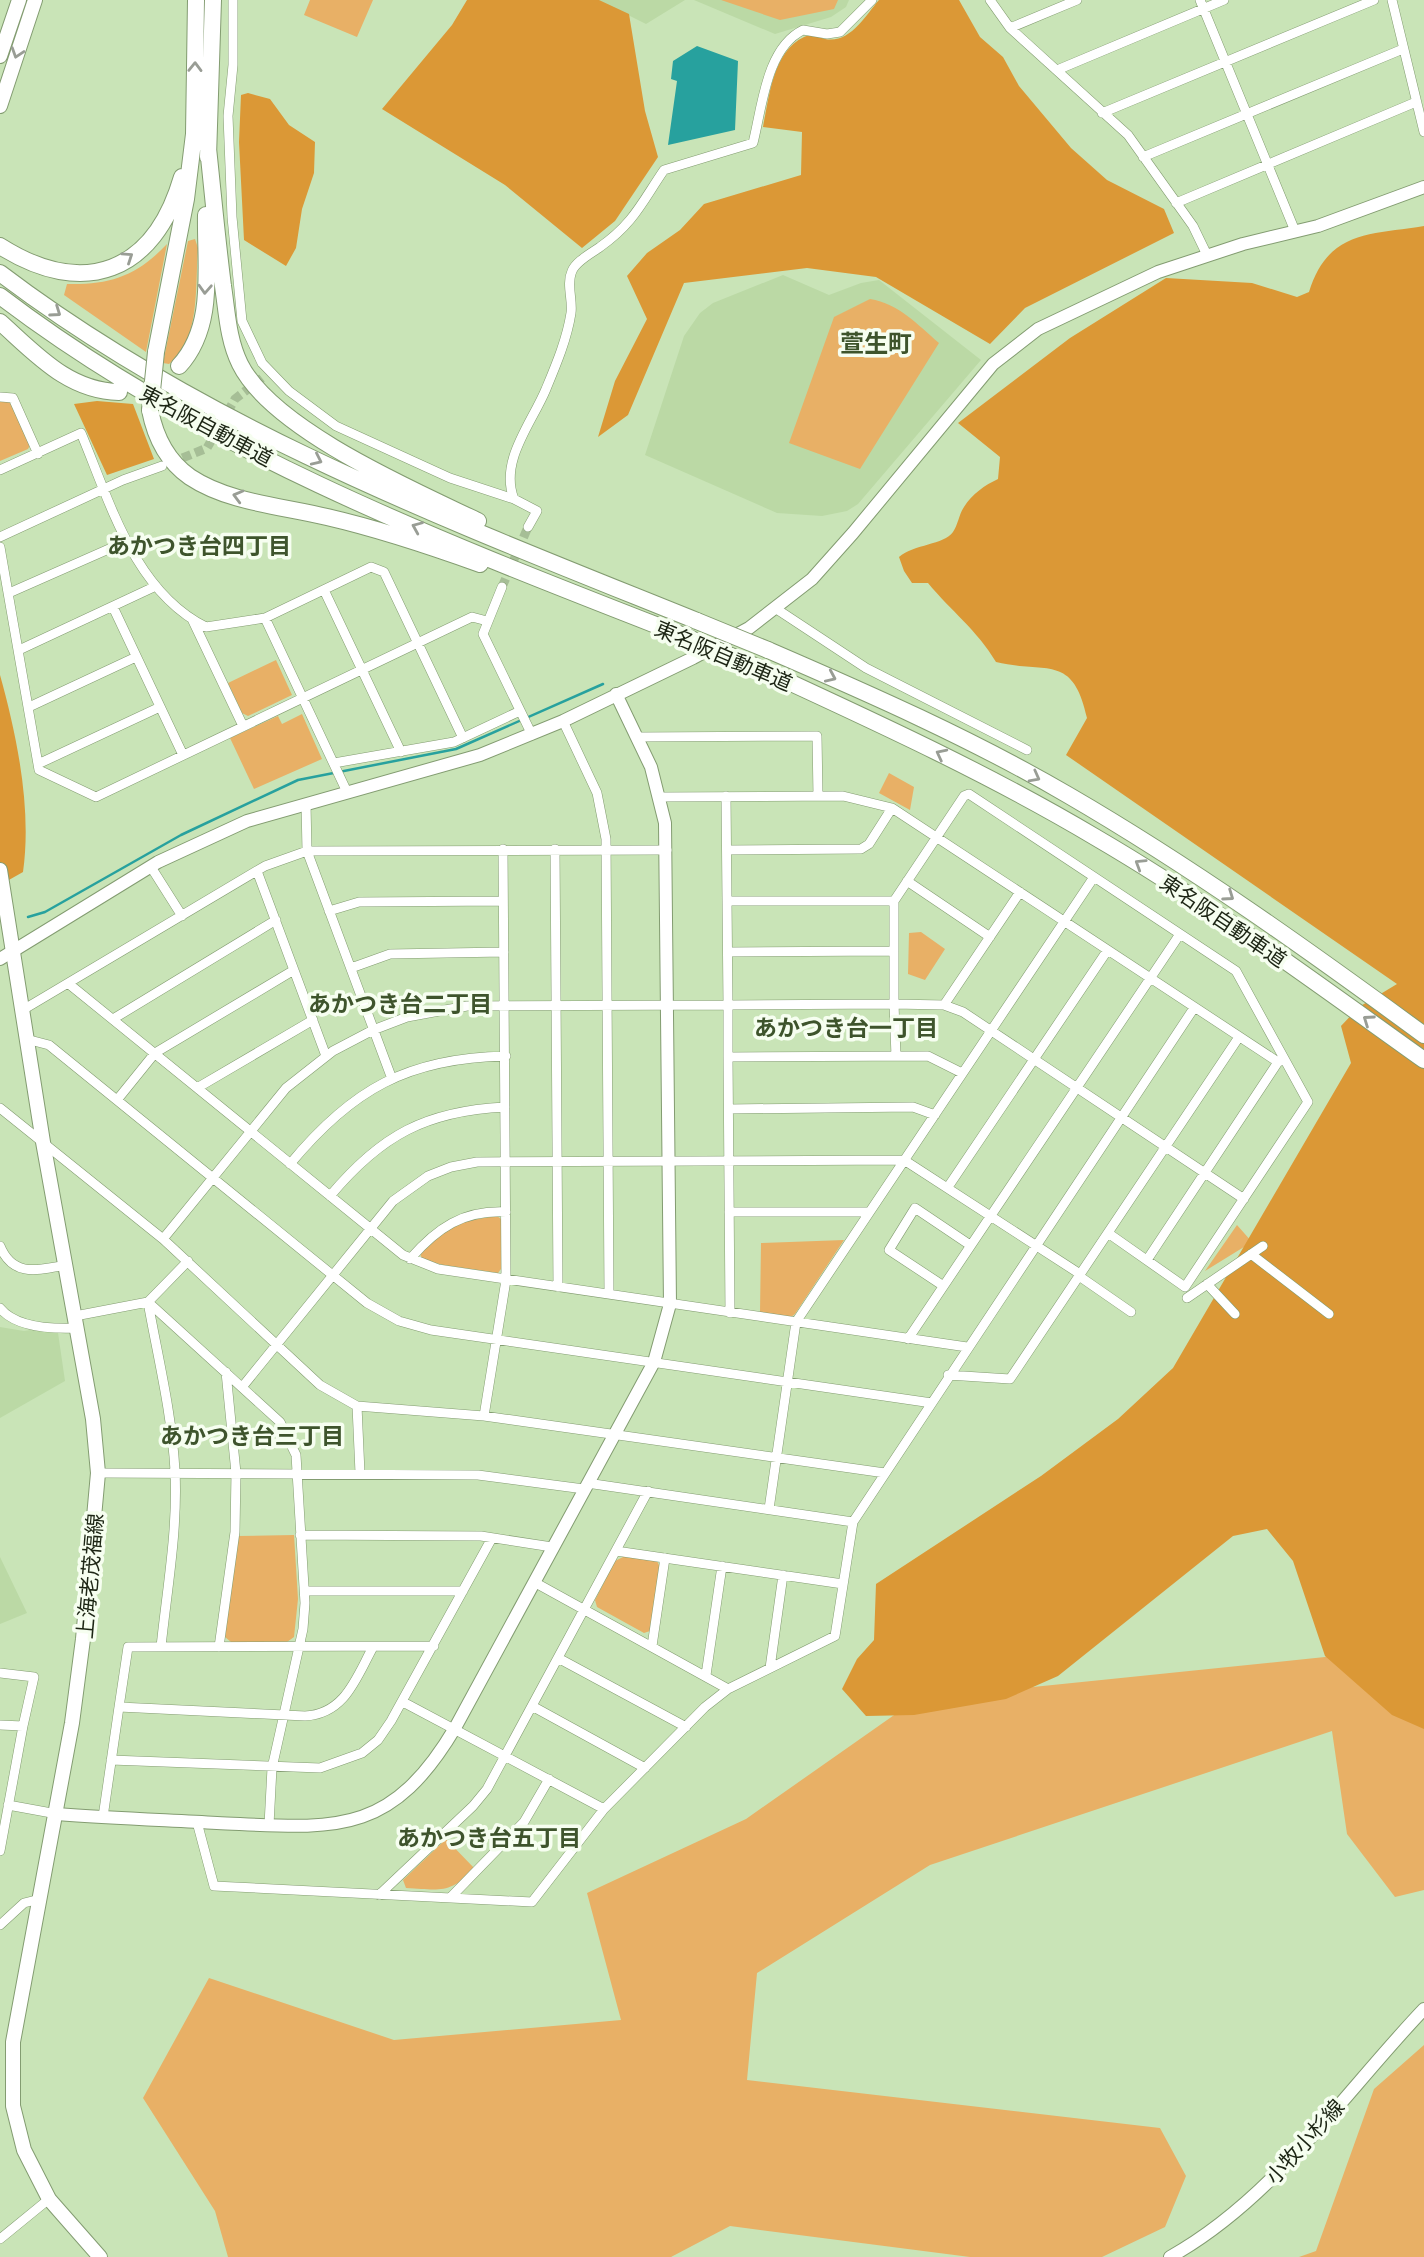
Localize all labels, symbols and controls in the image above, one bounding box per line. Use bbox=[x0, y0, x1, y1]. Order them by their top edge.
one-way arrow bbox=[11, 46, 26, 58]
one-way arrow bbox=[187, 61, 203, 72]
one-way arrow bbox=[120, 253, 133, 265]
one-way arrow bbox=[198, 284, 213, 295]
one-way arrow bbox=[48, 304, 61, 317]
district label: 萱生町 bbox=[840, 328, 912, 357]
street label: 東名阪自動車道 bbox=[136, 379, 278, 471]
one-way arrow bbox=[310, 452, 322, 466]
one-way arrow bbox=[232, 490, 244, 504]
one-way arrow bbox=[412, 521, 424, 535]
district label: あかつき台四丁目 bbox=[107, 531, 291, 559]
street label: 東名阪自動車道 bbox=[651, 615, 797, 695]
one-way arrow bbox=[823, 669, 836, 683]
one-way arrow bbox=[936, 748, 948, 762]
one-way arrow bbox=[1028, 769, 1040, 782]
one-way arrow bbox=[1135, 860, 1148, 873]
street label: 東名阪自動車道 bbox=[1156, 869, 1292, 971]
one-way arrow bbox=[1221, 887, 1234, 900]
district label: あかつき台二丁目 bbox=[308, 989, 492, 1017]
district label: あかつき台一丁目 bbox=[754, 1013, 938, 1041]
one-way arrow bbox=[1363, 1016, 1376, 1028]
district label: あかつき台三丁目 bbox=[160, 1421, 344, 1449]
street label: 上海老茂福線 bbox=[71, 1512, 107, 1640]
district label: あかつき台五丁目 bbox=[397, 1823, 581, 1851]
street label: 小牧小杉線 bbox=[1260, 2094, 1348, 2188]

